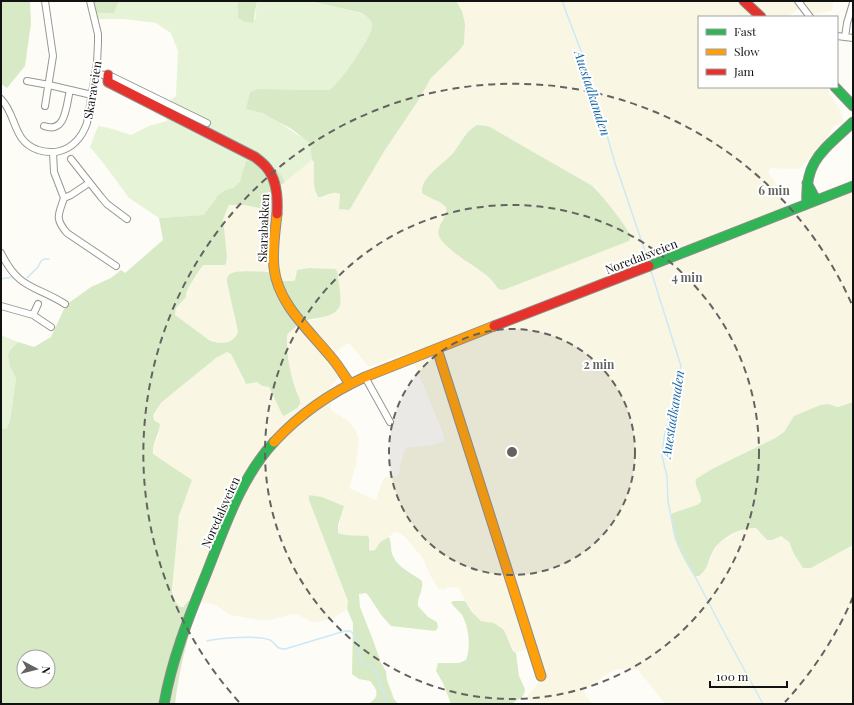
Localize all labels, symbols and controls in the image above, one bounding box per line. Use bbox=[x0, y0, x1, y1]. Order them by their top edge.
legend bbox=[698, 16, 838, 88]
text: Fast bbox=[734, 23, 757, 39]
text: Slow bbox=[734, 43, 760, 59]
water label: Auestadkanalen bbox=[571, 46, 615, 138]
street label: Skaraveien bbox=[80, 60, 104, 120]
text: Jam bbox=[733, 63, 755, 79]
text: 6 min bbox=[758, 182, 790, 198]
street label: Skarabakken bbox=[254, 193, 272, 263]
street label: Noredalsveien bbox=[602, 235, 680, 277]
text: 4 min bbox=[671, 269, 703, 285]
text: 2 min bbox=[584, 356, 615, 372]
water label: Auestadkanalen bbox=[656, 369, 687, 461]
centre of rings bbox=[505, 445, 519, 459]
street label: Noredalsveien bbox=[197, 474, 243, 550]
north arrow bbox=[16, 649, 56, 689]
scale bar bbox=[710, 663, 787, 689]
text: N bbox=[38, 665, 54, 675]
text: 100 m bbox=[716, 668, 749, 684]

